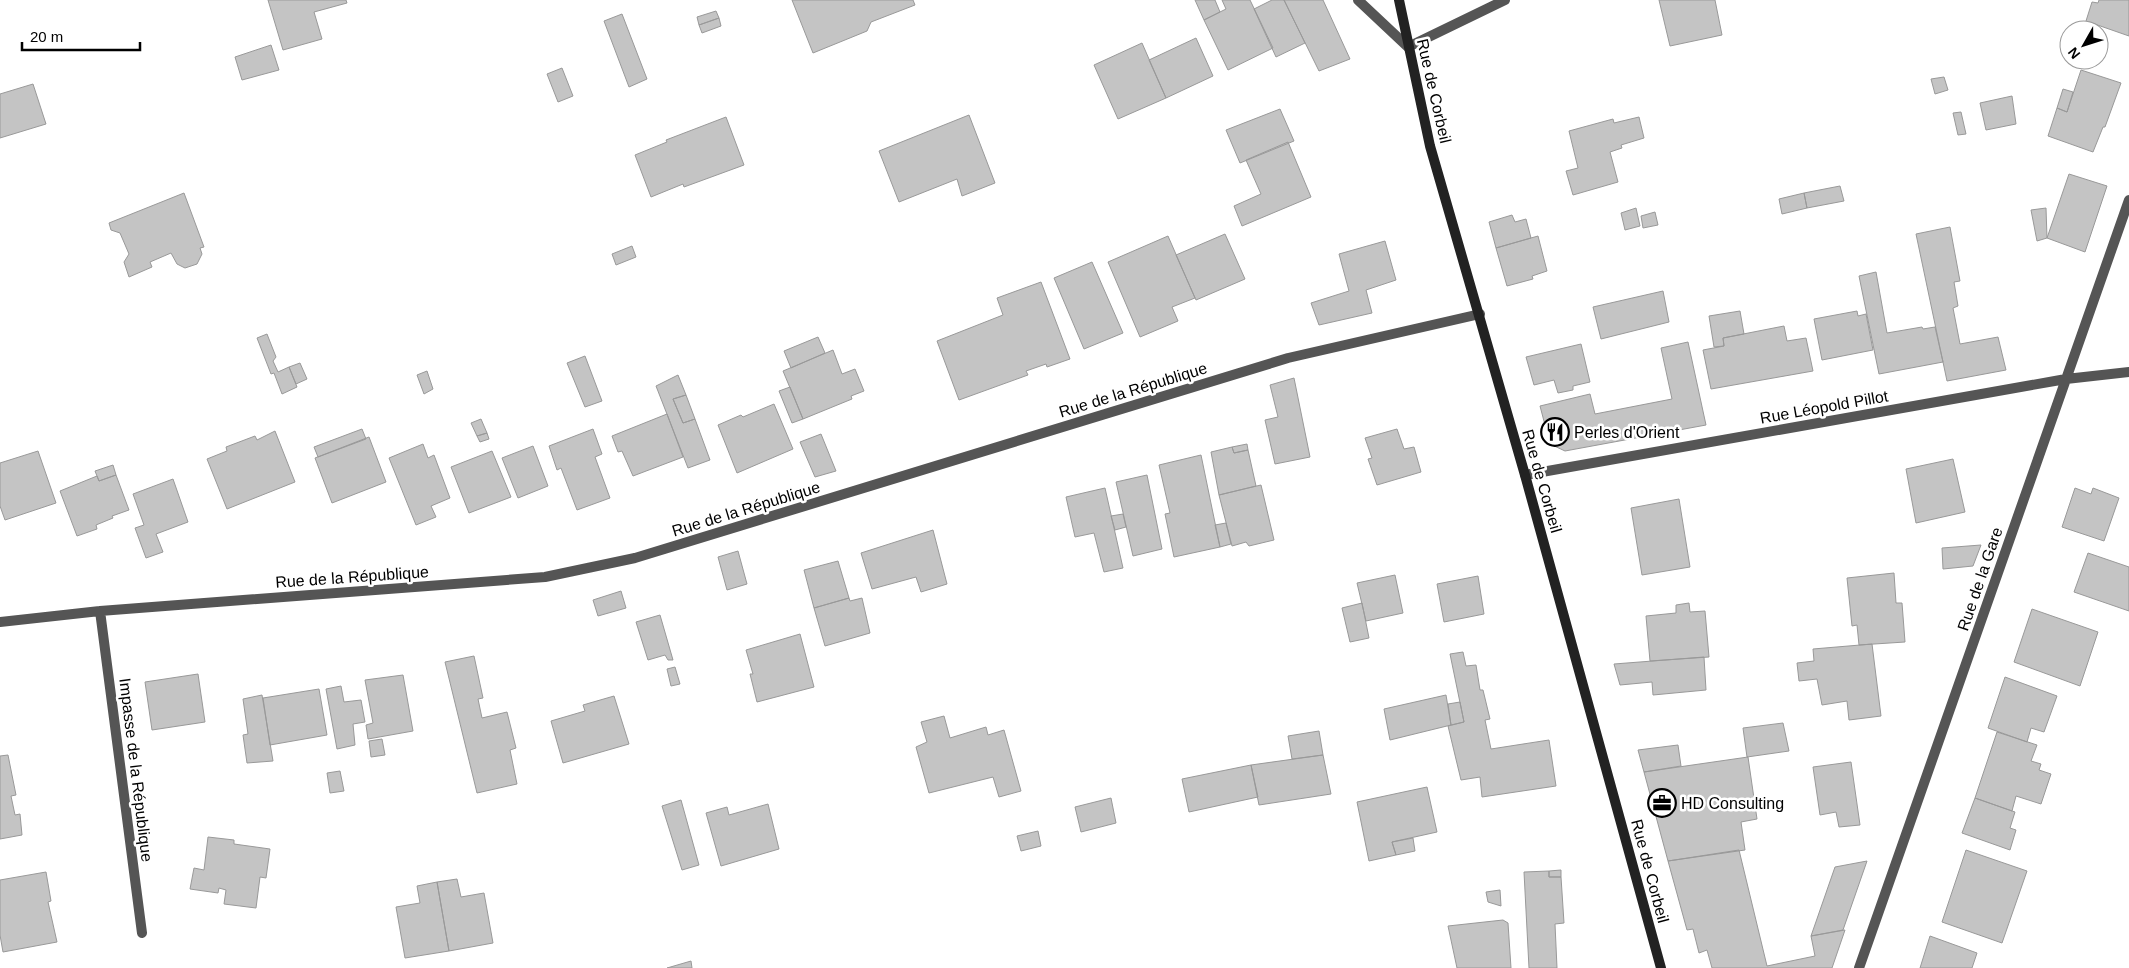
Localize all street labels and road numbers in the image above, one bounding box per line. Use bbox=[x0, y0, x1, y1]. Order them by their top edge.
street label: Rue de Corbeil bbox=[1414, 37, 1454, 145]
street label: Rue de la République bbox=[1057, 359, 1209, 421]
street label: Rue Léopold Pillot bbox=[1759, 387, 1890, 427]
street label: Rue de Corbeil bbox=[1519, 427, 1565, 535]
street label: Rue de la République bbox=[670, 478, 822, 540]
street label: Rue de la Gare bbox=[1954, 525, 2006, 633]
street label: Rue de la République bbox=[275, 563, 429, 591]
street label: Impasse de la République bbox=[116, 677, 156, 863]
street label: Rue de Corbeil bbox=[1628, 817, 1672, 925]

